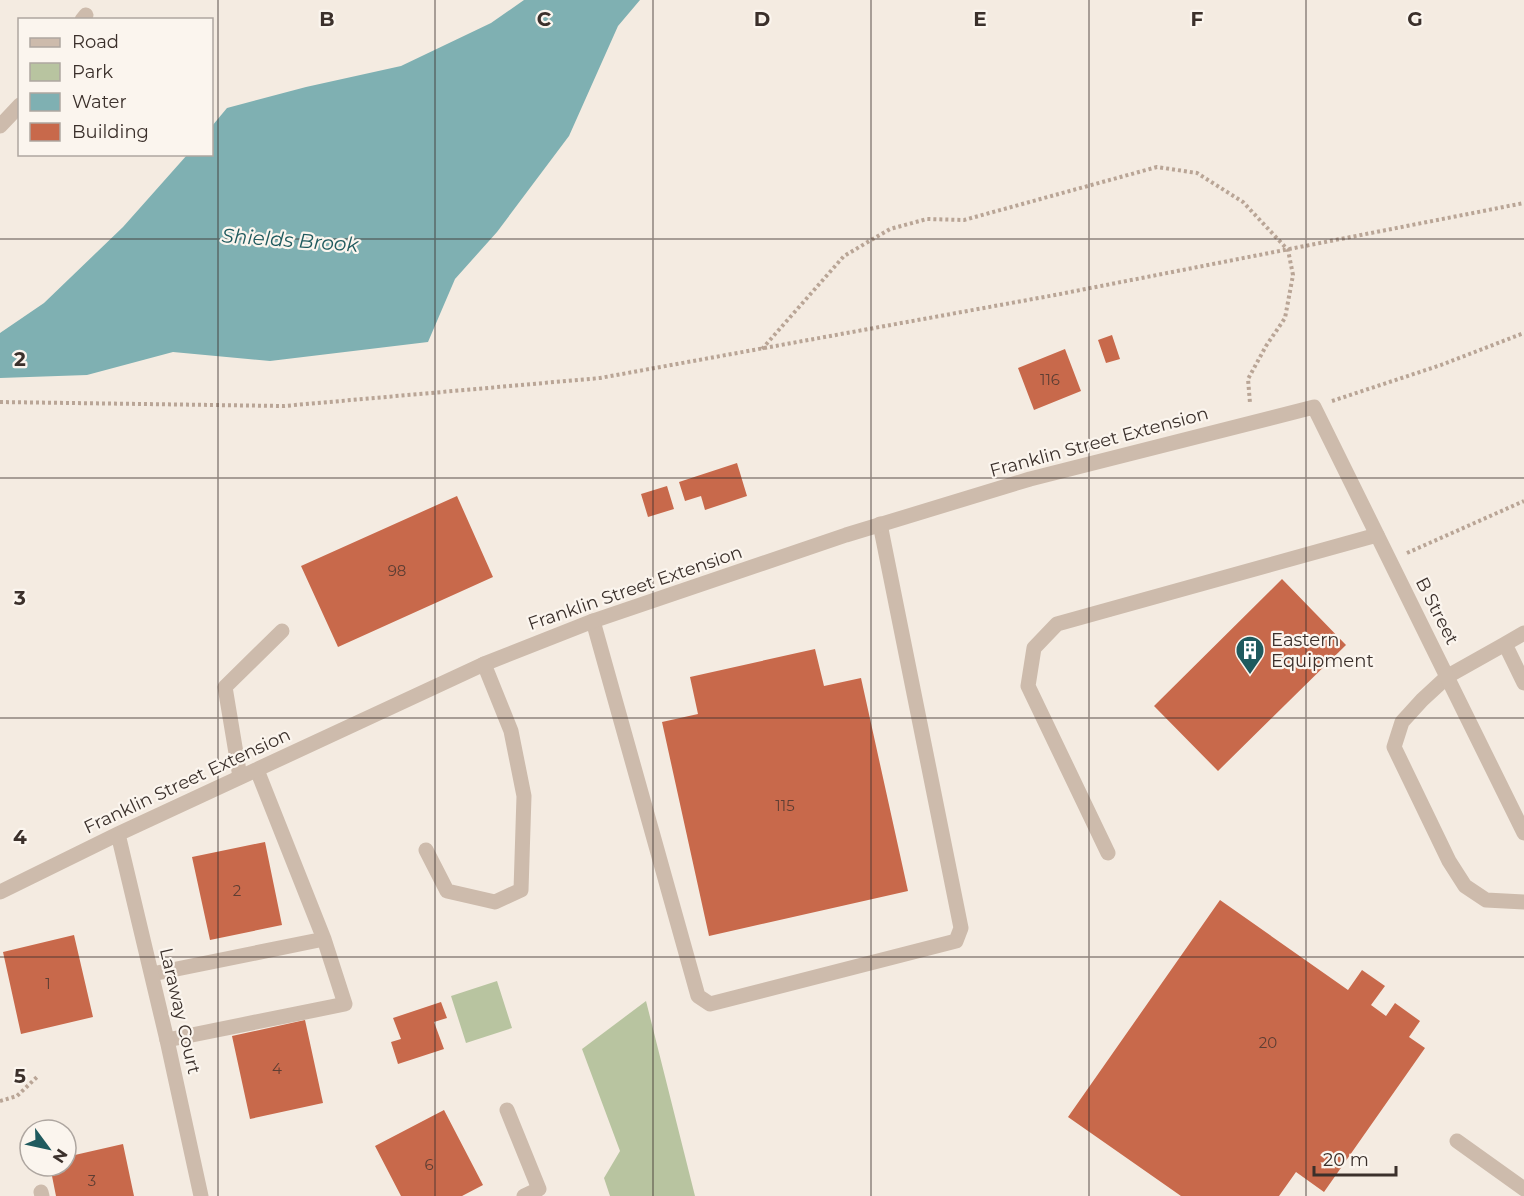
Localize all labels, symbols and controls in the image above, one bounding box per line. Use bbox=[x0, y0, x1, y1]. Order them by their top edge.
text: B bbox=[319, 7, 335, 31]
text: C bbox=[537, 7, 552, 31]
text: D bbox=[754, 7, 770, 31]
text: E bbox=[973, 7, 987, 31]
text: F bbox=[1191, 7, 1204, 31]
text: G bbox=[1407, 7, 1423, 31]
legend bbox=[18, 18, 213, 156]
text: Road bbox=[72, 31, 119, 53]
text: Park bbox=[72, 61, 113, 83]
text: Water bbox=[72, 91, 127, 113]
text: Building bbox=[72, 121, 149, 143]
water label: Shields Brook bbox=[221, 223, 360, 257]
text: 2 bbox=[14, 347, 26, 371]
house number: 116 bbox=[1040, 370, 1060, 389]
street label: Franklin Street Extension bbox=[987, 402, 1211, 482]
street label: Franklin Street Extension bbox=[525, 541, 745, 635]
house number: 98 bbox=[388, 561, 406, 580]
street label: B Street bbox=[1411, 574, 1463, 648]
text: 3 bbox=[13, 586, 26, 610]
place label: Eastern Equipment bbox=[1271, 629, 1374, 672]
building icon: Eastern Equipment bbox=[1234, 634, 1266, 676]
street label: Franklin Street Extension bbox=[80, 723, 294, 839]
house number: 115 bbox=[775, 796, 795, 815]
text: 4 bbox=[13, 825, 27, 849]
house number: 2 bbox=[233, 881, 241, 900]
street label: Laraway Court bbox=[155, 946, 205, 1076]
house number: 1 bbox=[45, 974, 51, 993]
house number: 20 bbox=[1259, 1033, 1277, 1052]
house number: 4 bbox=[272, 1059, 282, 1078]
text: 5 bbox=[14, 1064, 26, 1088]
north arrow bbox=[18, 1118, 78, 1178]
scale bar bbox=[1314, 1139, 1396, 1177]
text: N bbox=[49, 1145, 72, 1166]
text: 20 m bbox=[1323, 1149, 1369, 1171]
house number: 6 bbox=[424, 1155, 434, 1174]
house number: 3 bbox=[88, 1171, 96, 1190]

